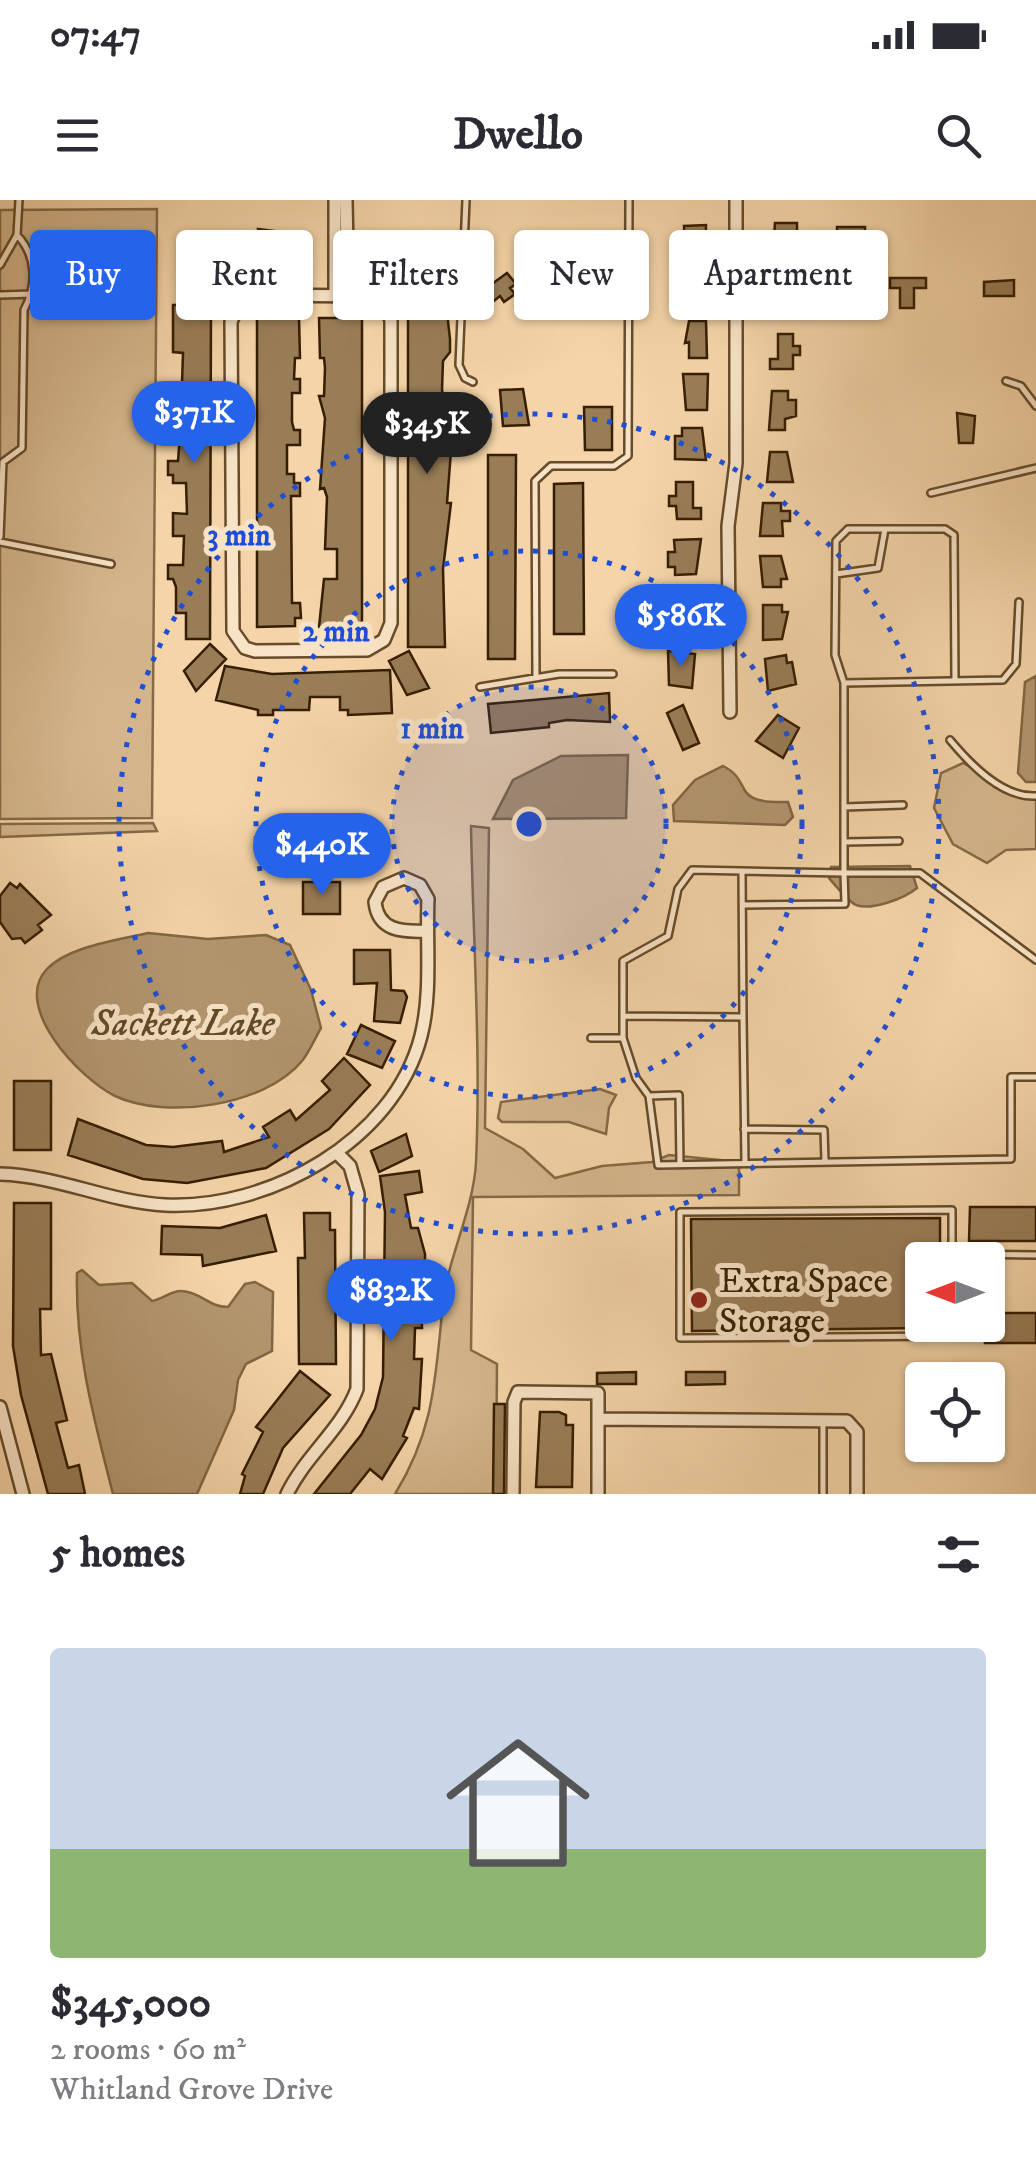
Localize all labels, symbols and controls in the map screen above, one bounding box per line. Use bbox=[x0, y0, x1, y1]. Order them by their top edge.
text: 07:47 bbox=[50, 11, 141, 59]
text: Dwello bbox=[453, 107, 583, 163]
icon: menu bbox=[50, 108, 105, 163]
icon: search bbox=[931, 108, 986, 163]
chip: Buy bbox=[30, 230, 156, 320]
chip: Rent bbox=[176, 230, 313, 320]
chip: Filters bbox=[333, 230, 494, 320]
chip: New bbox=[514, 230, 649, 320]
chip: Apartment bbox=[669, 230, 888, 320]
pin: $371K bbox=[124, 381, 264, 466]
pin: $345K bbox=[357, 392, 497, 477]
text: $371K bbox=[154, 393, 234, 433]
text: $345K bbox=[384, 404, 470, 444]
text: 3 min bbox=[207, 518, 271, 555]
pin: $586K bbox=[611, 584, 751, 669]
text: $586K bbox=[637, 596, 725, 636]
text: 2 min bbox=[302, 614, 370, 651]
text: 1 min bbox=[400, 711, 464, 748]
centre of rings bbox=[511, 806, 547, 842]
pin: $440K bbox=[252, 813, 392, 898]
text: $440K bbox=[275, 825, 369, 865]
water label: Sackett Lake bbox=[90, 1000, 276, 1048]
north arrow bbox=[905, 1242, 1005, 1342]
map controls bbox=[905, 1242, 1005, 1462]
pin: $832K bbox=[321, 1259, 461, 1344]
place label: Extra Space Storage bbox=[719, 1260, 888, 1344]
text: $832K bbox=[349, 1271, 433, 1311]
marker: Extra Space Storage bbox=[688, 1289, 710, 1311]
button: locate bbox=[905, 1362, 1005, 1462]
icon: filters bbox=[931, 1527, 986, 1582]
text: 5 homes bbox=[50, 1528, 185, 1580]
icon: home bbox=[428, 1713, 608, 1893]
text: $345,000 bbox=[50, 1978, 211, 2030]
text: 2 rooms · 60 m² bbox=[50, 2030, 246, 2070]
text: Whitland Grove Drive bbox=[50, 2070, 333, 2110]

